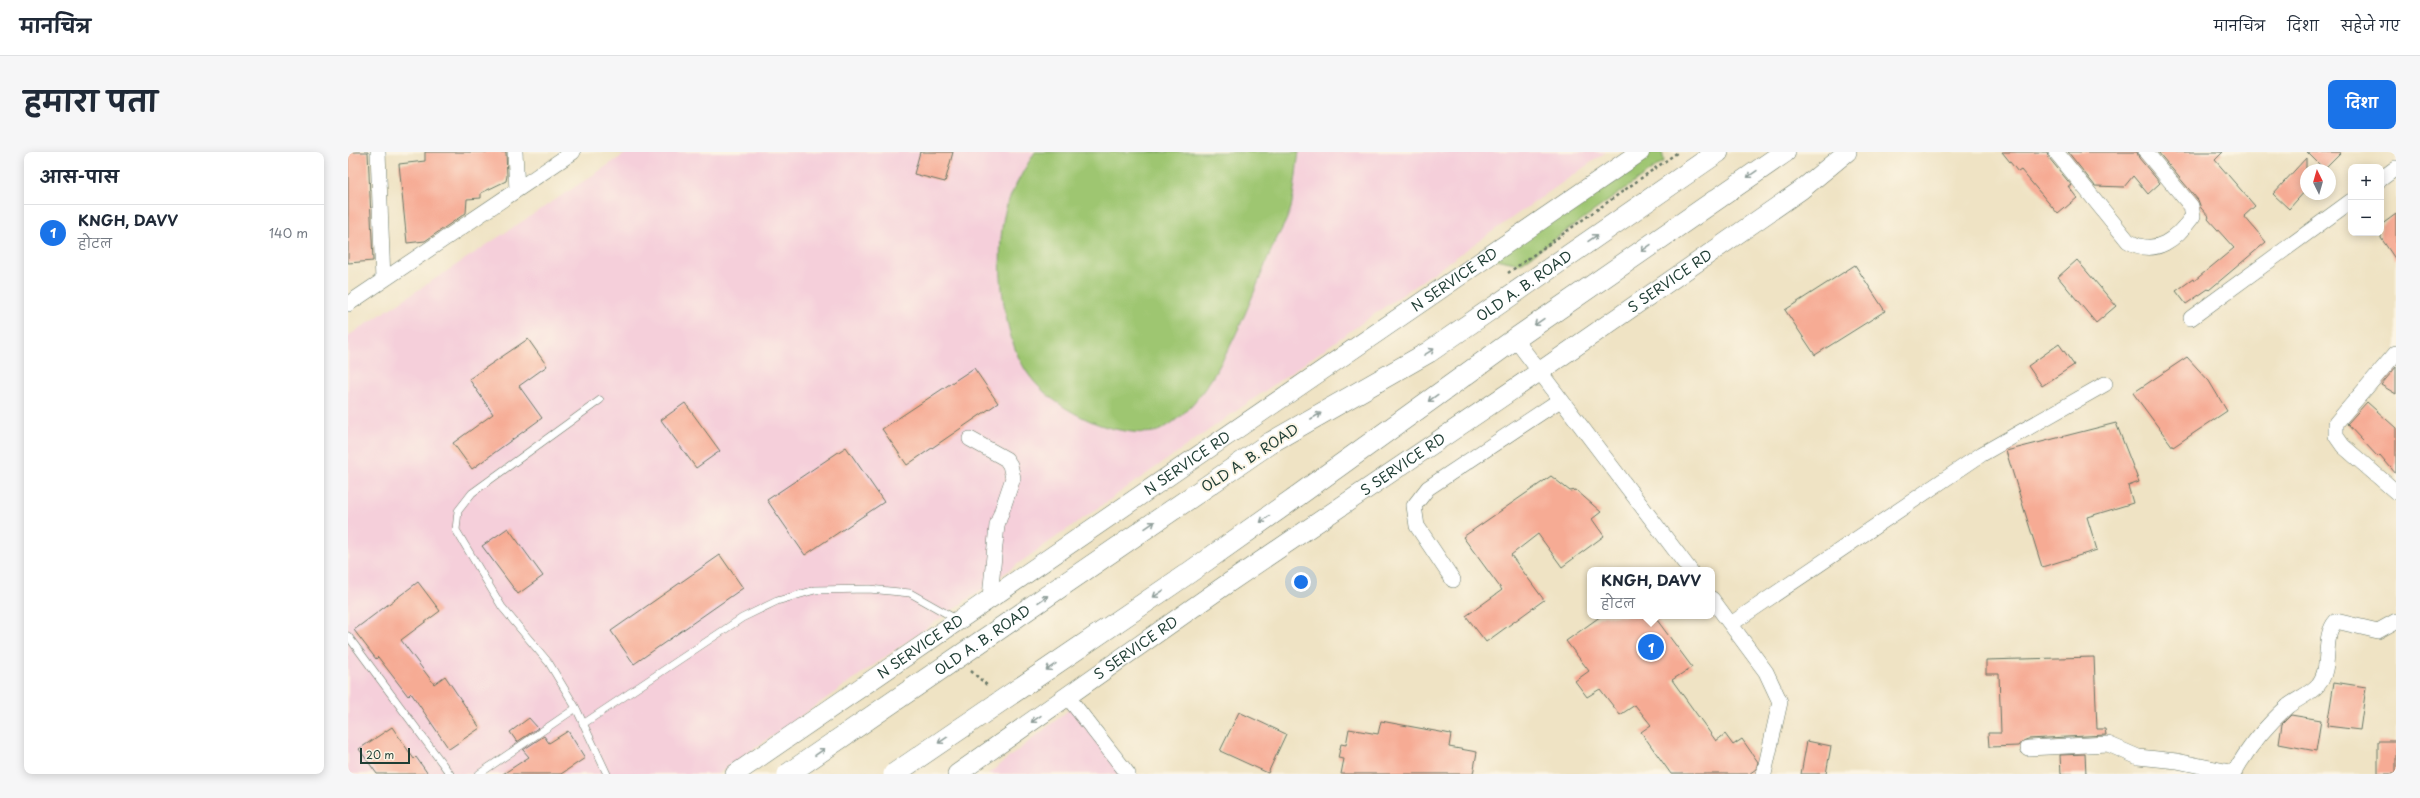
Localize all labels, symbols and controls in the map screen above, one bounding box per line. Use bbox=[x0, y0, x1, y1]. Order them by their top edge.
text: मानचित्र bbox=[20, 11, 91, 39]
text: मानचित्र bbox=[2214, 15, 2265, 36]
text: दिशा bbox=[2287, 15, 2319, 36]
text: सहेजे गए bbox=[2341, 15, 2400, 36]
text: हमारा पता bbox=[24, 79, 157, 122]
button: दिशा bbox=[2328, 80, 2396, 129]
text: आस-पास bbox=[40, 163, 119, 189]
north arrow bbox=[2300, 164, 2336, 200]
map controls bbox=[2348, 164, 2384, 236]
button: + bbox=[2348, 164, 2384, 200]
one-way arrow bbox=[1747, 170, 1758, 178]
button: − bbox=[2348, 200, 2384, 236]
text: KNGH, DAVV bbox=[78, 208, 178, 231]
text: 1 bbox=[50, 223, 56, 242]
text: 140 m bbox=[269, 223, 308, 242]
text: होटल bbox=[78, 233, 112, 252]
one-way arrow bbox=[1588, 234, 1599, 242]
street label: N SERVICE RD bbox=[1407, 242, 1502, 316]
street label: S SERVICE RD bbox=[1623, 244, 1716, 317]
one-way arrow bbox=[1640, 244, 1651, 252]
street label: OLD A. B. ROAD bbox=[1472, 245, 1576, 326]
one-way arrow bbox=[1533, 318, 1544, 326]
one-way arrow bbox=[1423, 347, 1435, 355]
one-way arrow bbox=[1428, 394, 1439, 402]
one-way arrow bbox=[1310, 412, 1322, 420]
street label: OLD A. B. ROAD bbox=[1197, 418, 1303, 497]
street label: N SERVICE RD bbox=[1140, 425, 1235, 500]
street label: S SERVICE RD bbox=[1356, 428, 1449, 500]
one-way arrow bbox=[1259, 515, 1270, 523]
one-way arrow bbox=[1144, 521, 1155, 529]
popup bbox=[1587, 567, 1715, 619]
text: KNGH, DAVV bbox=[1601, 568, 1701, 591]
your location bbox=[1291, 572, 1311, 592]
one-way arrow bbox=[1153, 590, 1164, 598]
text: होटल bbox=[1601, 593, 1635, 612]
one-way arrow bbox=[1037, 595, 1048, 603]
street label: OLD A. B. ROAD bbox=[930, 599, 1035, 680]
street label: N SERVICE RD bbox=[873, 609, 968, 683]
street label: S SERVICE RD bbox=[1089, 610, 1182, 684]
pin: 1 bbox=[1638, 632, 1664, 662]
one-way arrow bbox=[1045, 663, 1056, 671]
one-way arrow bbox=[1030, 715, 1041, 723]
one-way arrow bbox=[938, 736, 949, 744]
scale bar bbox=[360, 746, 410, 765]
text: 20 m bbox=[366, 746, 394, 763]
one-way arrow bbox=[814, 748, 825, 756]

